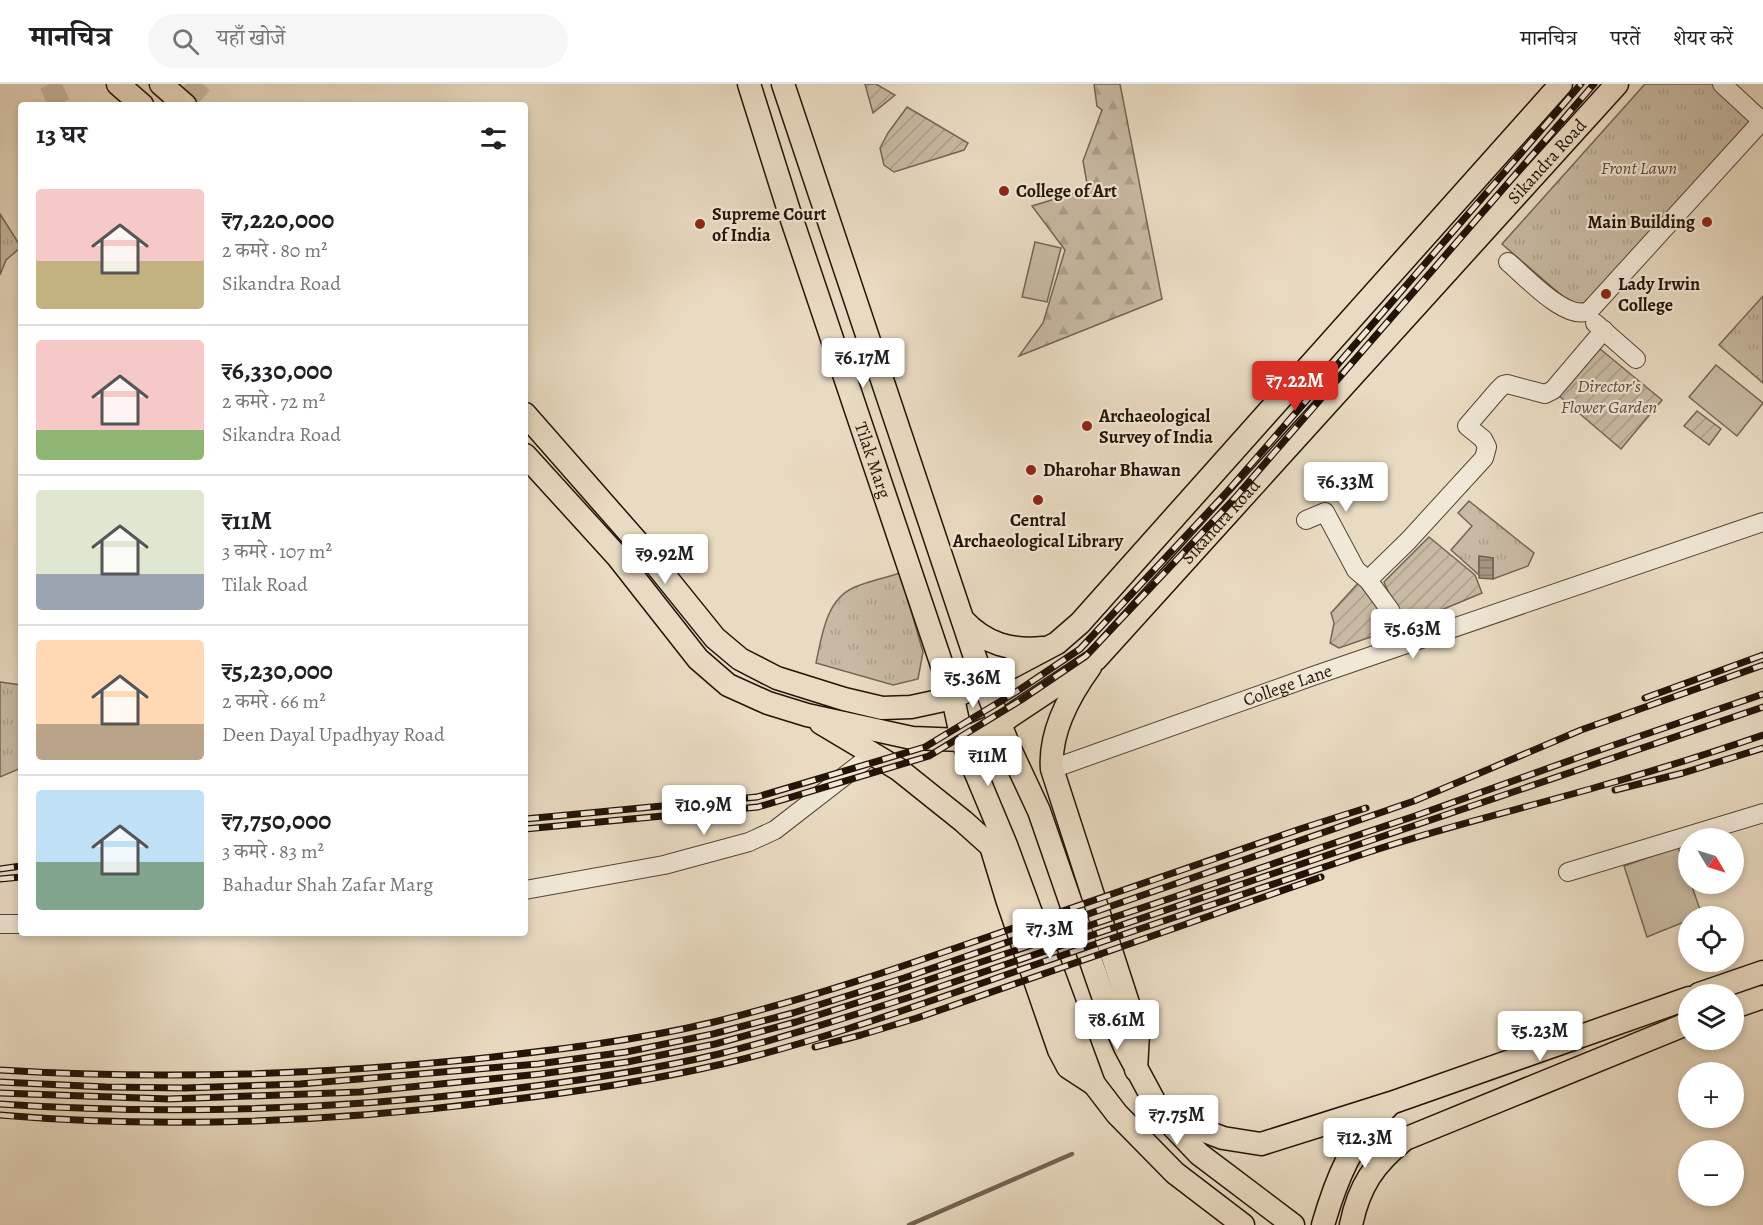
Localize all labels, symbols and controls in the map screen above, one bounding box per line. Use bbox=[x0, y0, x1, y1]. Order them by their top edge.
search box bbox=[148, 14, 568, 68]
text: मानचित्र bbox=[30, 18, 112, 56]
text: यहाँ खोजें bbox=[217, 23, 285, 53]
text: मानचित्र bbox=[1520, 24, 1577, 52]
text: परतें bbox=[1610, 24, 1640, 52]
text: शेयर करें bbox=[1673, 24, 1733, 52]
icon: search bbox=[169, 25, 202, 58]
street label: Sikandra Road bbox=[1502, 113, 1592, 209]
text: 13 घर bbox=[36, 117, 87, 152]
icon: filters bbox=[477, 122, 510, 155]
park label: Front Lawn bbox=[1601, 156, 1677, 180]
place label: College of Art bbox=[1016, 179, 1117, 203]
marker: College of Art bbox=[997, 184, 1011, 198]
text: ₹7,220,000 bbox=[222, 202, 334, 237]
place label: Supreme Court of India bbox=[712, 202, 827, 247]
place label: Main Building bbox=[1588, 210, 1696, 234]
icon: home bbox=[84, 213, 156, 285]
marker: Main Building bbox=[1700, 215, 1714, 229]
marker: Supreme Court of India bbox=[693, 217, 707, 231]
text: 2 कमरे · 80 m² bbox=[222, 237, 328, 264]
text: Sikandra Road bbox=[222, 270, 341, 297]
place label: Lady Irwin College bbox=[1618, 272, 1700, 317]
marker: Lady Irwin College bbox=[1599, 287, 1613, 301]
pin: ₹6.17M bbox=[814, 338, 912, 389]
text: ₹6.17M bbox=[836, 344, 890, 371]
text: ₹6,330,000 bbox=[222, 353, 333, 388]
pin: ₹7.22M bbox=[1246, 361, 1344, 412]
icon: home bbox=[84, 364, 156, 436]
text: ₹7.22M bbox=[1266, 367, 1324, 394]
park label: Director's Flower Garden bbox=[1561, 374, 1657, 419]
text: 2 कमरे · 72 m² bbox=[222, 388, 325, 415]
place label: Archaeological Survey of India bbox=[1098, 404, 1213, 449]
street label: Tilak Marg bbox=[849, 419, 897, 501]
marker: Archaeological Survey of India bbox=[1080, 419, 1094, 433]
text: Sikandra Road bbox=[222, 421, 341, 448]
place label: Dharohar Bhawan bbox=[1043, 458, 1181, 482]
pin: ₹6.33M bbox=[1297, 462, 1395, 513]
marker: Dharohar Bhawan bbox=[1024, 463, 1038, 477]
text: ₹6.33M bbox=[1318, 468, 1374, 495]
street label: Sikandra Road bbox=[1176, 474, 1266, 569]
marker: Central Archaeological Library bbox=[1031, 493, 1045, 507]
text: ₹11M bbox=[222, 503, 272, 538]
place label: Central Archaeological Library bbox=[952, 508, 1124, 553]
icon: home bbox=[84, 514, 156, 586]
pin: ₹9.92M bbox=[616, 534, 714, 585]
text: 3 कमरे · 107 m² bbox=[222, 538, 332, 565]
text: ₹9.92M bbox=[636, 540, 694, 567]
text: Tilak Road bbox=[222, 571, 308, 598]
pin: ₹5.63M bbox=[1364, 609, 1462, 660]
text: ₹5.63M bbox=[1385, 615, 1441, 642]
text: ₹5,230,000 bbox=[222, 653, 333, 688]
pin: ₹5.36M bbox=[924, 658, 1022, 709]
street label: College Lane bbox=[1240, 658, 1335, 712]
icon: home bbox=[84, 664, 156, 736]
text: ₹5.36M bbox=[945, 664, 1001, 691]
text: 2 कमरे · 66 m² bbox=[222, 688, 326, 715]
text: Deen Dayal Upadhyay Road bbox=[222, 721, 445, 748]
pin: ₹11M bbox=[952, 736, 1024, 787]
text: ₹11M bbox=[969, 742, 1007, 769]
pin: ₹10.9M bbox=[655, 785, 753, 836]
text: ₹10.9M bbox=[676, 791, 732, 818]
text: ₹7,750,000 bbox=[222, 803, 331, 838]
icon: home bbox=[84, 814, 156, 886]
north arrow bbox=[1678, 828, 1744, 894]
map controls bbox=[1678, 828, 1744, 1206]
text: 3 कमरे · 83 m² bbox=[222, 838, 324, 865]
text: Bahadur Shah Zafar Marg bbox=[222, 871, 433, 898]
button: locate bbox=[1678, 906, 1744, 972]
pin: ₹7.3M bbox=[1008, 909, 1092, 960]
text: ₹7.3M bbox=[1027, 915, 1073, 942]
button: layers bbox=[1678, 984, 1744, 1050]
pin: ₹8.61M bbox=[1068, 1000, 1166, 1051]
text: ₹8.61M bbox=[1089, 1006, 1145, 1033]
pin: ₹5.23M bbox=[1491, 1011, 1589, 1062]
text: ₹5.23M bbox=[1512, 1017, 1568, 1044]
button: + bbox=[1678, 1062, 1744, 1128]
pin: ₹7.75M bbox=[1128, 1095, 1226, 1146]
text: ₹7.75M bbox=[1149, 1101, 1205, 1128]
pin: ₹12.3M bbox=[1316, 1118, 1414, 1169]
text: ₹12.3M bbox=[1337, 1124, 1393, 1151]
button: − bbox=[1678, 1140, 1744, 1206]

